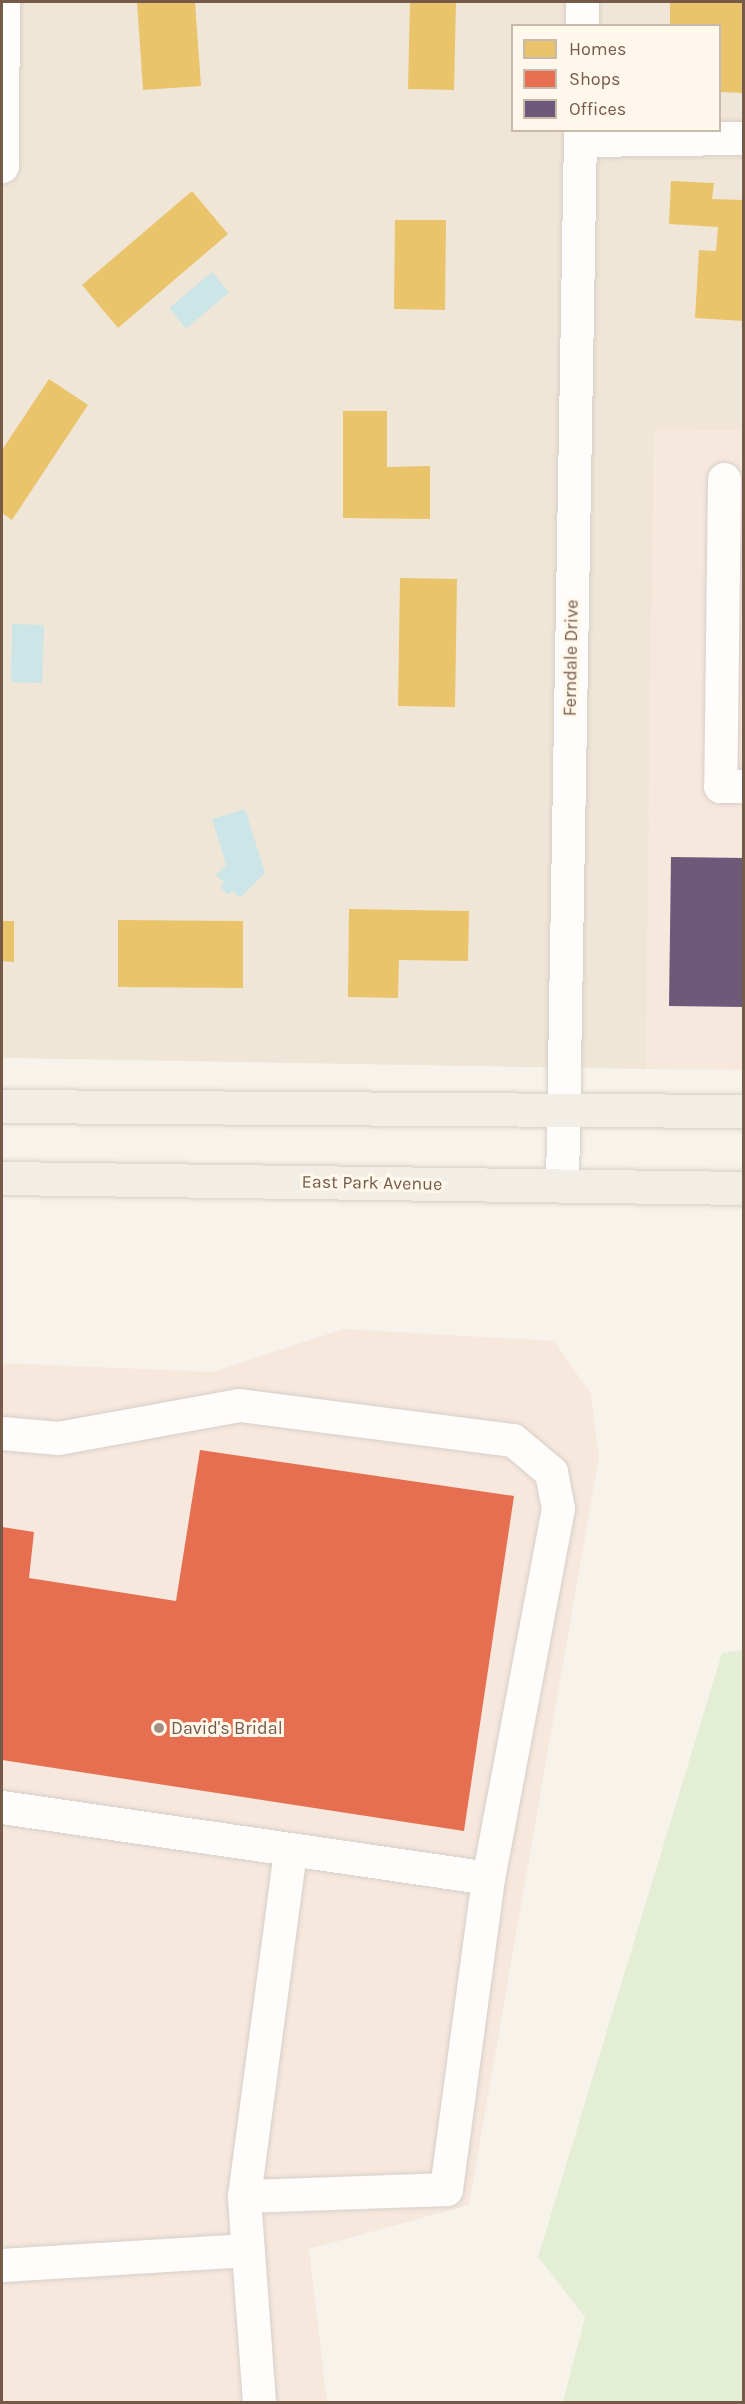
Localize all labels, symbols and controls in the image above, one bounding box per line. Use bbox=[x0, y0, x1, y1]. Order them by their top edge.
legend bbox=[511, 24, 721, 132]
text: Homes bbox=[569, 38, 626, 60]
text: Shops bbox=[569, 68, 621, 90]
text: Offices bbox=[569, 98, 626, 120]
street label: Ferndale Drive bbox=[559, 599, 583, 717]
street label: East Park Avenue bbox=[302, 1171, 442, 1195]
place label: David's Bridal bbox=[171, 1717, 283, 1739]
marker: David's Bridal bbox=[152, 1721, 166, 1735]

